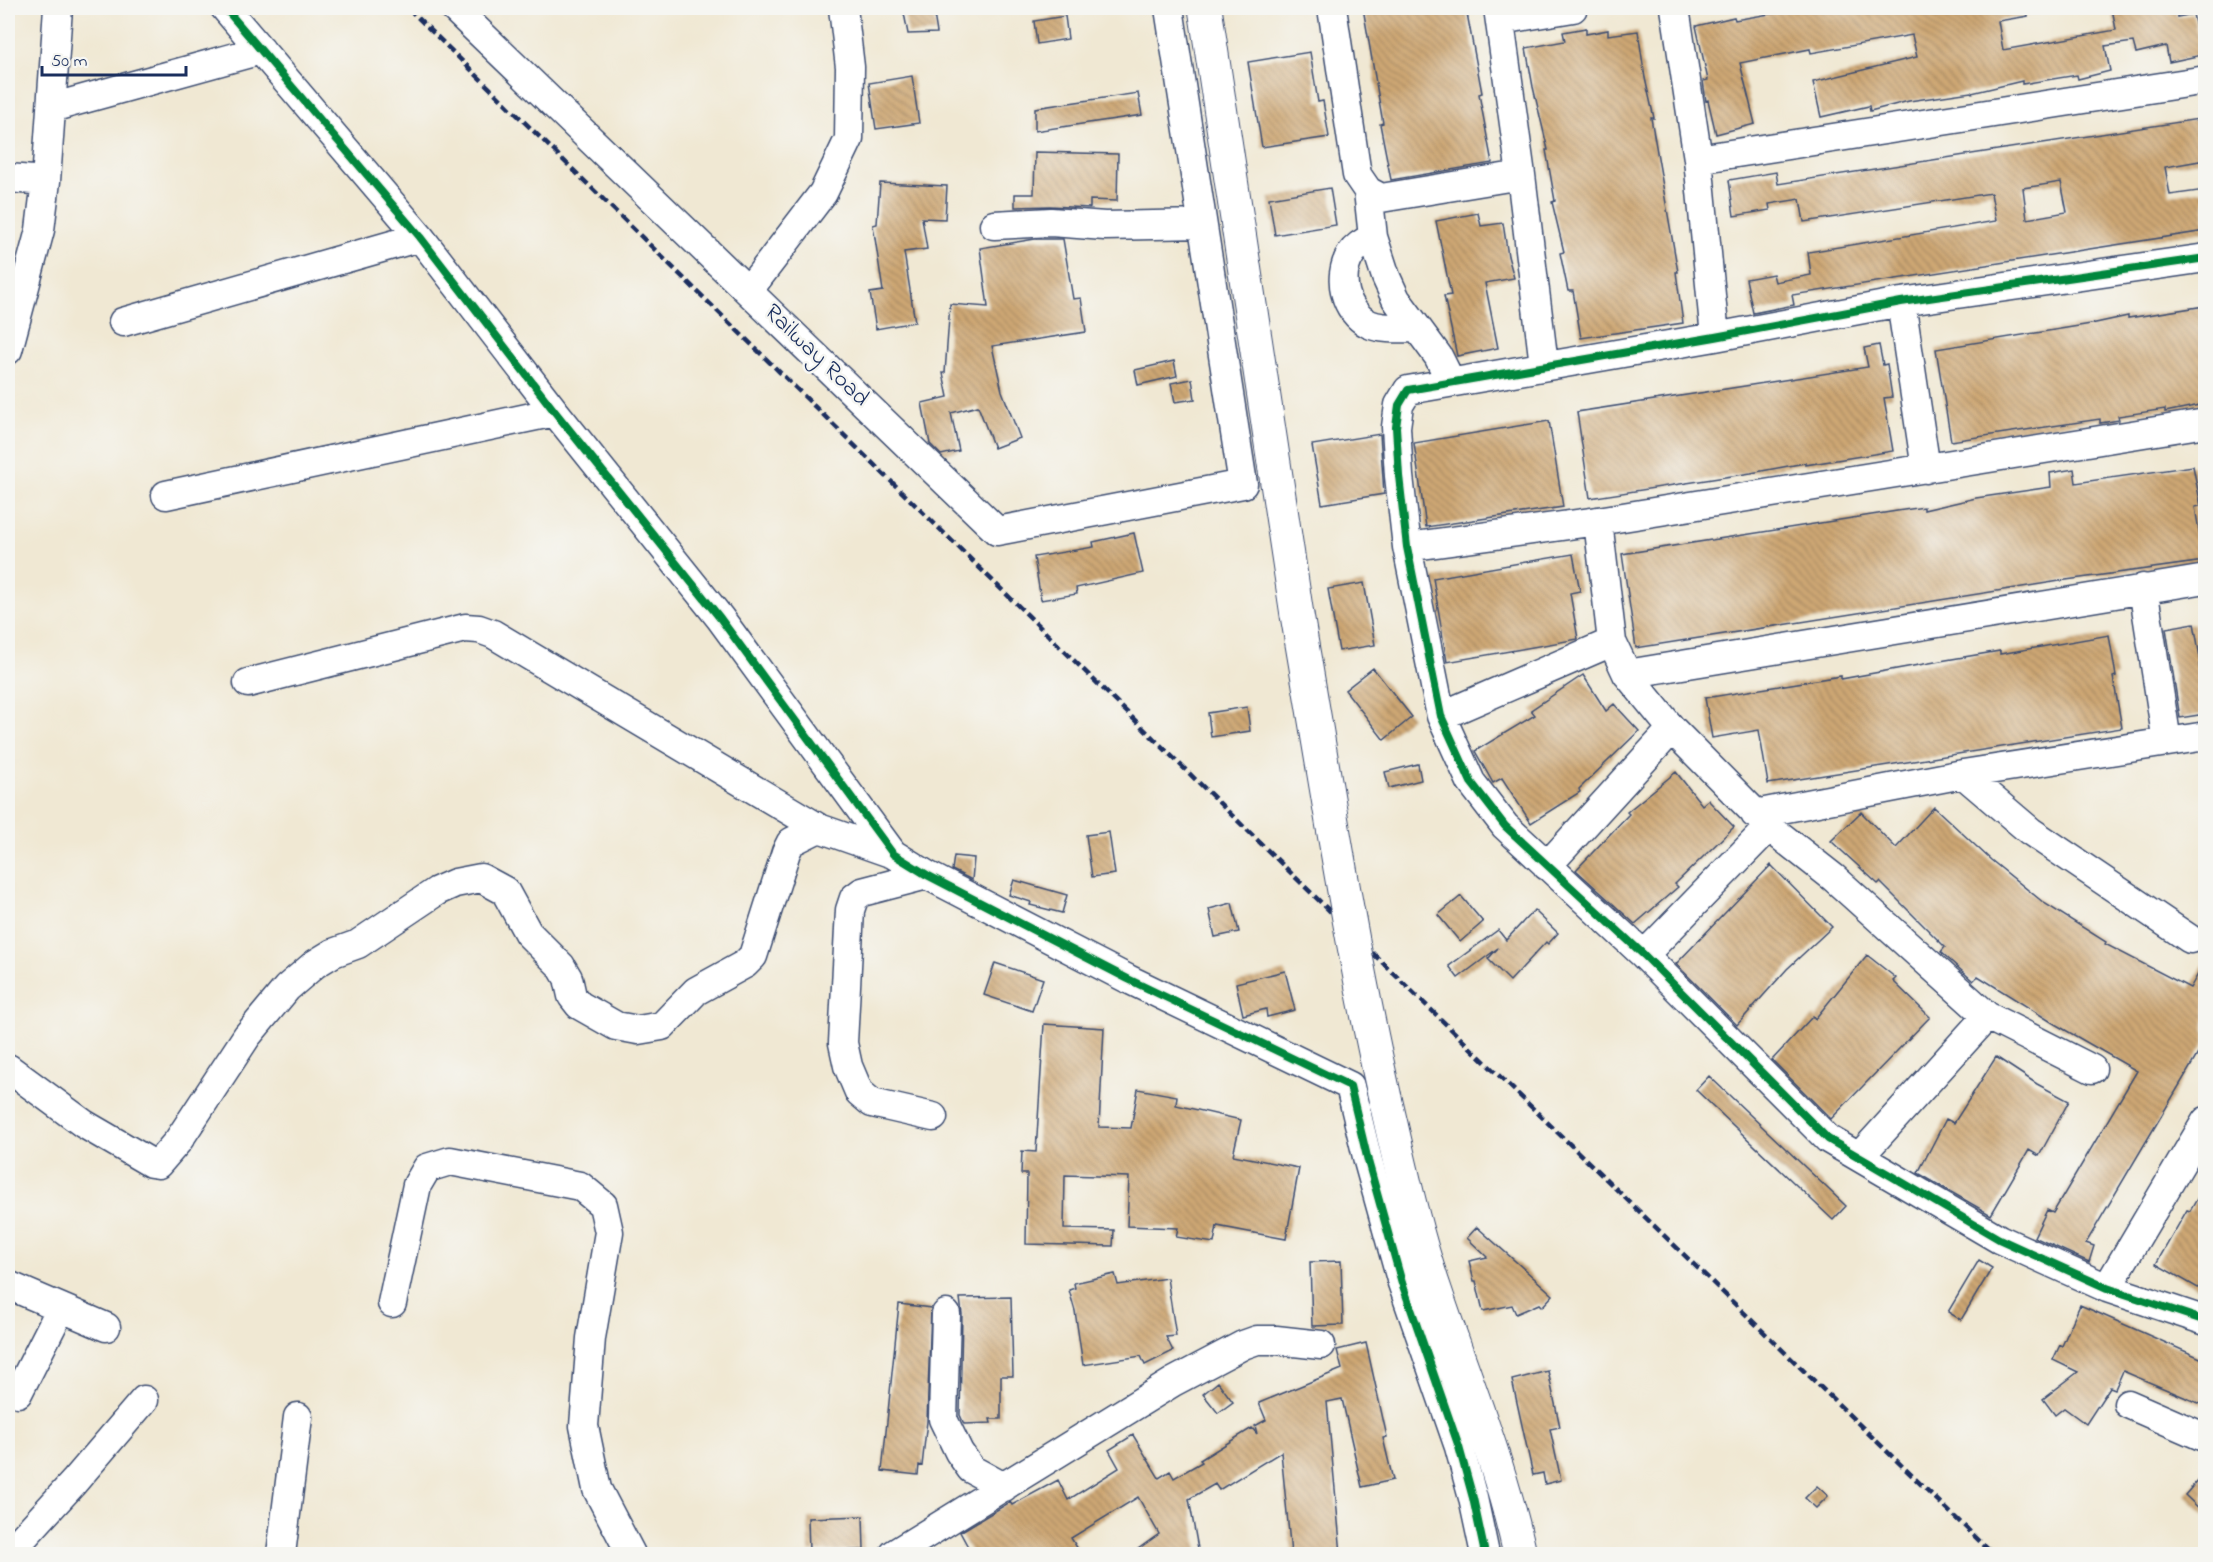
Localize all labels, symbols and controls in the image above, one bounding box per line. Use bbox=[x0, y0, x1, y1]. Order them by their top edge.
scale bar bbox=[42, 39, 186, 77]
text: 50 m bbox=[51, 49, 88, 75]
street label: Railway Road bbox=[755, 297, 877, 416]

